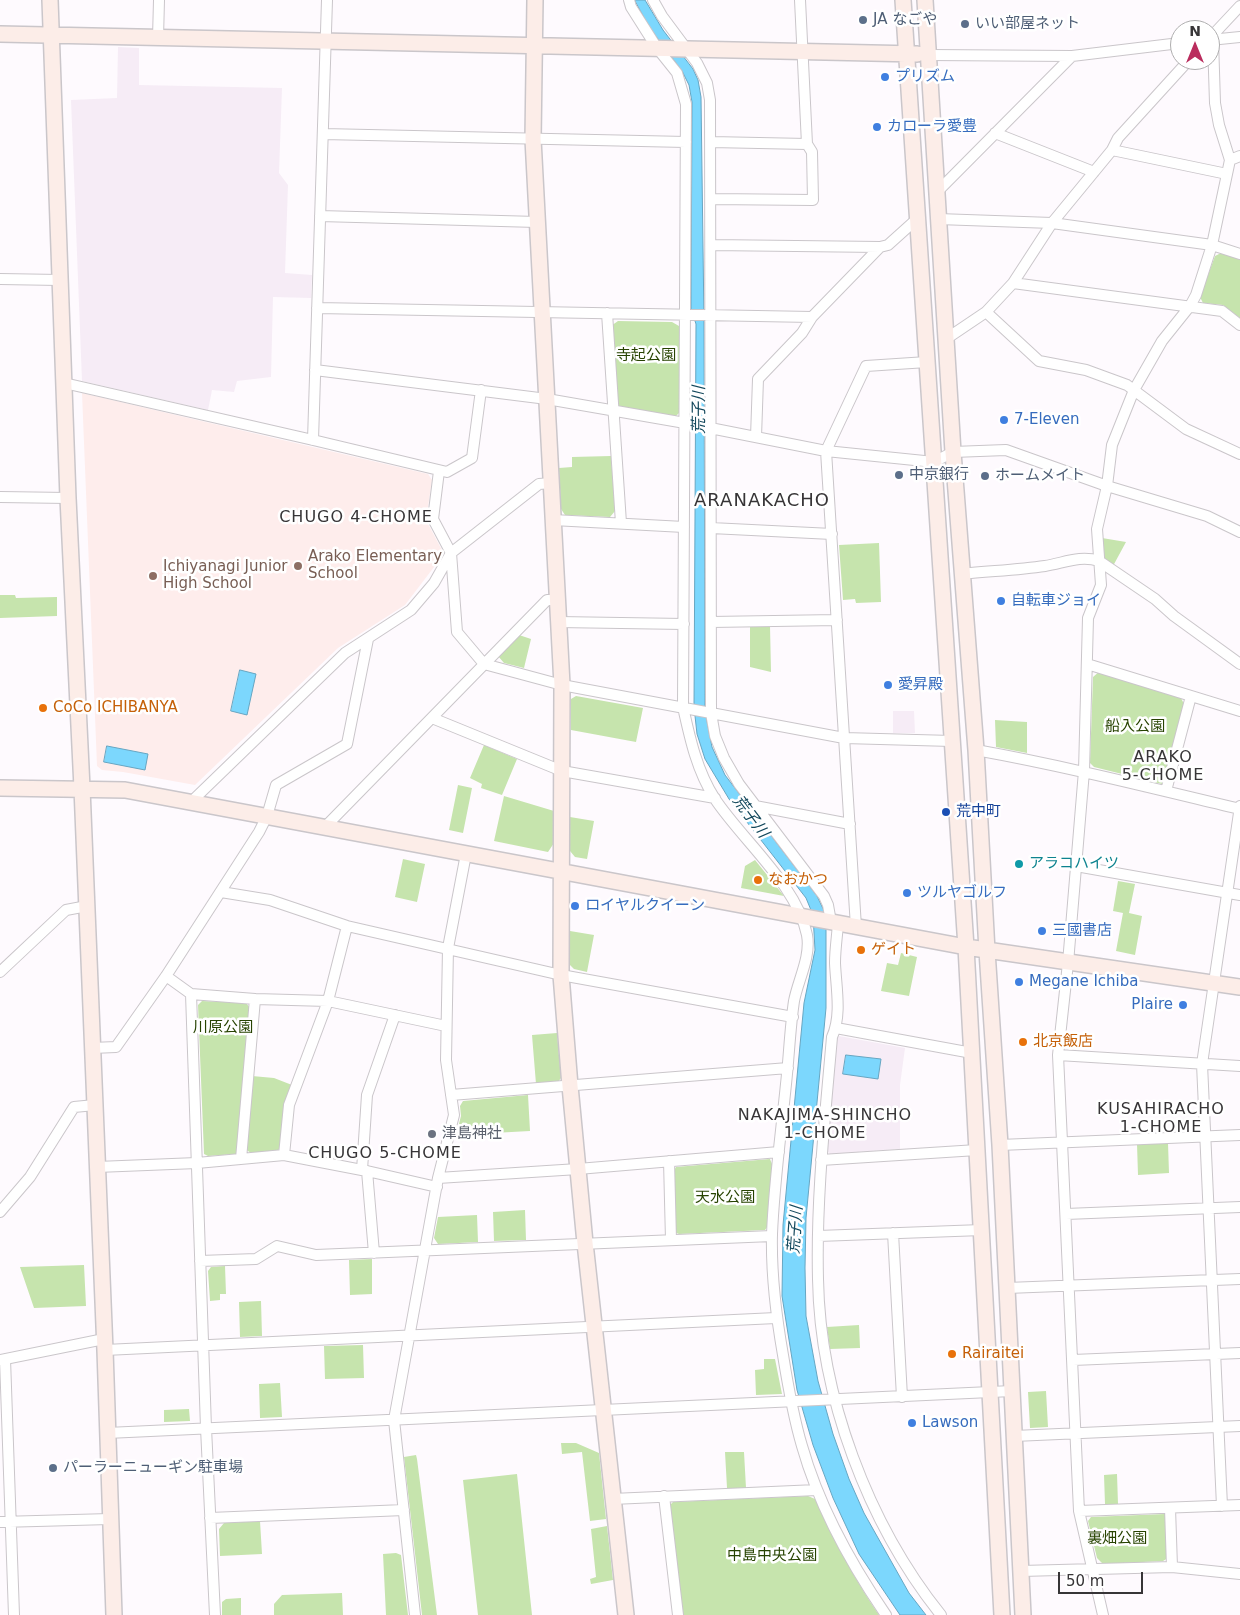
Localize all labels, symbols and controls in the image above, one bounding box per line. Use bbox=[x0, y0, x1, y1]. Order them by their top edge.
place label: JA なごや bbox=[873, 11, 937, 29]
marker: JA なごや bbox=[857, 14, 869, 26]
place label: いい部屋ネット bbox=[975, 15, 1080, 33]
marker: いい部屋ネット bbox=[959, 18, 971, 30]
north arrow bbox=[1170, 20, 1220, 70]
text: N bbox=[1189, 23, 1201, 39]
place label: プリズム bbox=[895, 68, 955, 86]
marker: プリズム bbox=[879, 71, 891, 83]
place label: カローラ愛豊 bbox=[887, 118, 977, 136]
marker: カローラ愛豊 bbox=[871, 121, 883, 133]
park label: 寺起公園 bbox=[616, 347, 676, 365]
water label: 荒子川 bbox=[690, 386, 710, 434]
place label: 7-Eleven bbox=[1014, 411, 1079, 429]
marker: 7-Eleven bbox=[998, 414, 1010, 426]
place label: 中京銀行 bbox=[909, 466, 969, 484]
place label: ホームメイト bbox=[995, 467, 1085, 485]
marker: 中京銀行 bbox=[893, 469, 905, 481]
marker: ホームメイト bbox=[979, 470, 991, 482]
district label: ARANAKACHO bbox=[693, 490, 831, 512]
district label: CHUGO 4-CHOME bbox=[278, 508, 434, 528]
place label: Arako Elementary School bbox=[308, 548, 442, 583]
place label: Ichiyanagi Junior High School bbox=[163, 558, 288, 593]
marker: Arako Elementary School bbox=[292, 560, 304, 572]
marker: Ichiyanagi Junior High School bbox=[147, 570, 159, 582]
place label: 自転車ジョイ bbox=[1011, 592, 1101, 610]
marker: 自転車ジョイ bbox=[995, 595, 1007, 607]
place label: 愛昇殿 bbox=[898, 676, 943, 694]
marker: 愛昇殿 bbox=[882, 679, 894, 691]
place label: CoCo ICHIBANYA bbox=[53, 699, 178, 717]
marker: CoCo ICHIBANYA bbox=[37, 702, 49, 714]
park label: 船入公園 bbox=[1105, 718, 1165, 736]
district label: ARAKO 5-CHOME bbox=[1121, 748, 1205, 786]
water label: 荒子川 bbox=[728, 792, 772, 842]
place label: 荒中町 bbox=[956, 803, 1001, 821]
marker: 荒中町 bbox=[940, 806, 952, 818]
place label: アラコハイツ bbox=[1029, 855, 1119, 873]
marker: アラコハイツ bbox=[1013, 858, 1025, 870]
place label: なおかつ bbox=[768, 871, 828, 889]
marker: なおかつ bbox=[752, 874, 764, 886]
place label: ツルヤゴルフ bbox=[917, 884, 1007, 902]
marker: ツルヤゴルフ bbox=[901, 887, 913, 899]
place label: ロイヤルクイーン bbox=[585, 897, 705, 915]
marker: ロイヤルクイーン bbox=[569, 900, 581, 912]
place label: 三國書店 bbox=[1052, 922, 1112, 940]
marker: 三國書店 bbox=[1036, 925, 1048, 937]
place label: ゲイト bbox=[871, 941, 916, 959]
marker: ゲイト bbox=[855, 944, 867, 956]
place label: Megane Ichiba bbox=[1029, 973, 1138, 991]
marker: Megane Ichiba bbox=[1013, 976, 1025, 988]
place label: Plaire bbox=[1131, 996, 1173, 1014]
marker: Plaire bbox=[1177, 999, 1189, 1011]
park label: 川原公園 bbox=[193, 1019, 253, 1037]
place label: 北京飯店 bbox=[1033, 1033, 1093, 1051]
marker: 北京飯店 bbox=[1017, 1036, 1029, 1048]
district label: KUSAHIRACHO 1-CHOME bbox=[1096, 1100, 1226, 1138]
district label: NAKAJIMA-SHINCHO 1-CHOME bbox=[736, 1106, 914, 1144]
place label: 津島神社 bbox=[442, 1125, 502, 1143]
marker: 津島神社 bbox=[426, 1128, 438, 1140]
district label: CHUGO 5-CHOME bbox=[307, 1144, 463, 1164]
park label: 天水公園 bbox=[695, 1189, 755, 1207]
water label: 荒子川 bbox=[785, 1205, 807, 1255]
place label: Rairaitei bbox=[962, 1345, 1024, 1363]
marker: Rairaitei bbox=[946, 1348, 958, 1360]
place label: Lawson bbox=[922, 1414, 978, 1432]
marker: Lawson bbox=[906, 1417, 918, 1429]
place label: パーラーニューギン駐車場 bbox=[63, 1459, 243, 1477]
marker: パーラーニューギン駐車場 bbox=[47, 1462, 59, 1474]
park label: 裏畑公園 bbox=[1087, 1530, 1147, 1548]
park label: 中島中央公園 bbox=[727, 1547, 817, 1565]
scale bar bbox=[1060, 1562, 1145, 1594]
text: 50 m bbox=[1066, 1572, 1104, 1590]

